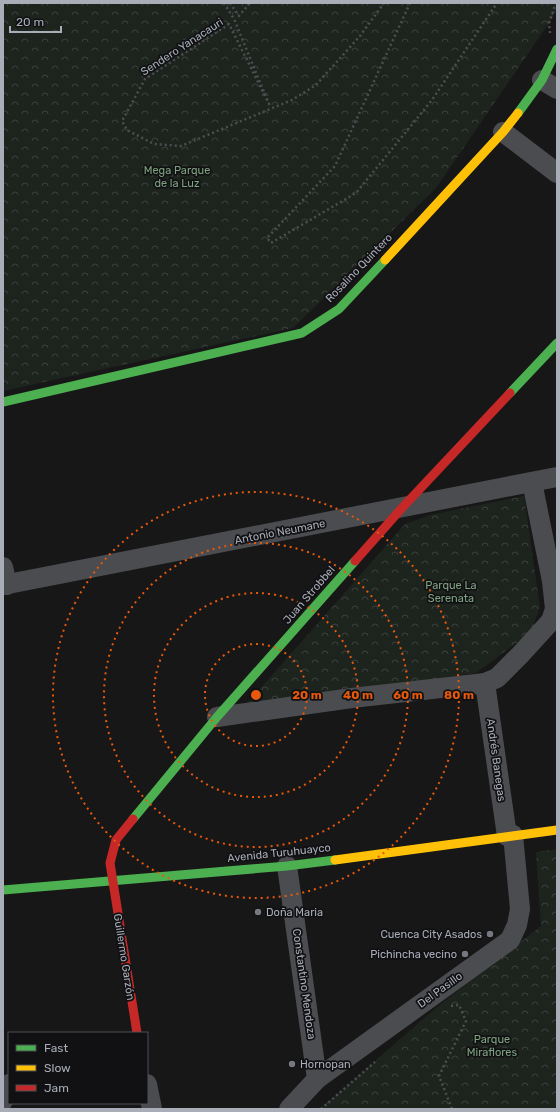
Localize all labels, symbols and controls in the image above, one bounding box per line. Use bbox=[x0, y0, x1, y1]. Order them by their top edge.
scale bar bbox=[10, 8, 61, 34]
text: 20 m bbox=[16, 15, 44, 29]
street label: Sendero Yanacauri bbox=[138, 16, 226, 78]
park label: Mega Parque de la Luz bbox=[144, 164, 210, 190]
street label: Rosalino Quintero bbox=[323, 231, 395, 305]
street label: Antonio Neumane bbox=[234, 517, 326, 547]
street label: Juan Strobbel bbox=[280, 563, 338, 627]
park label: Parque La Serenata bbox=[425, 579, 477, 605]
centre of rings bbox=[249, 688, 263, 702]
text: 20 m bbox=[292, 688, 322, 702]
text: 40 m bbox=[343, 688, 373, 702]
text: 60 m bbox=[393, 688, 423, 702]
text: 80 m bbox=[444, 688, 474, 702]
street label: Andrés Banegas bbox=[484, 718, 508, 803]
street label: Avenida Turuhuayco bbox=[227, 841, 331, 865]
place label: Doña Maria bbox=[266, 906, 323, 919]
marker: Doña Maria bbox=[253, 907, 263, 917]
street label: Guillermo Garzón bbox=[111, 913, 137, 1001]
street label: Constantino Mendoza bbox=[290, 928, 318, 1040]
place label: Cuenca City Asados bbox=[380, 928, 482, 941]
marker: Cuenca City Asados bbox=[485, 929, 495, 939]
place label: Pichincha vecino bbox=[370, 948, 457, 961]
marker: Pichincha vecino bbox=[460, 949, 470, 959]
street label: Del Pasillo bbox=[415, 969, 465, 1011]
legend bbox=[8, 1032, 148, 1104]
park label: Parque Miraflores bbox=[467, 1033, 518, 1059]
text: Fast bbox=[44, 1041, 68, 1055]
place label: Hornopan bbox=[300, 1058, 351, 1071]
marker: Hornopan bbox=[287, 1059, 297, 1069]
text: Slow bbox=[44, 1061, 71, 1075]
text: Jam bbox=[44, 1081, 69, 1095]

